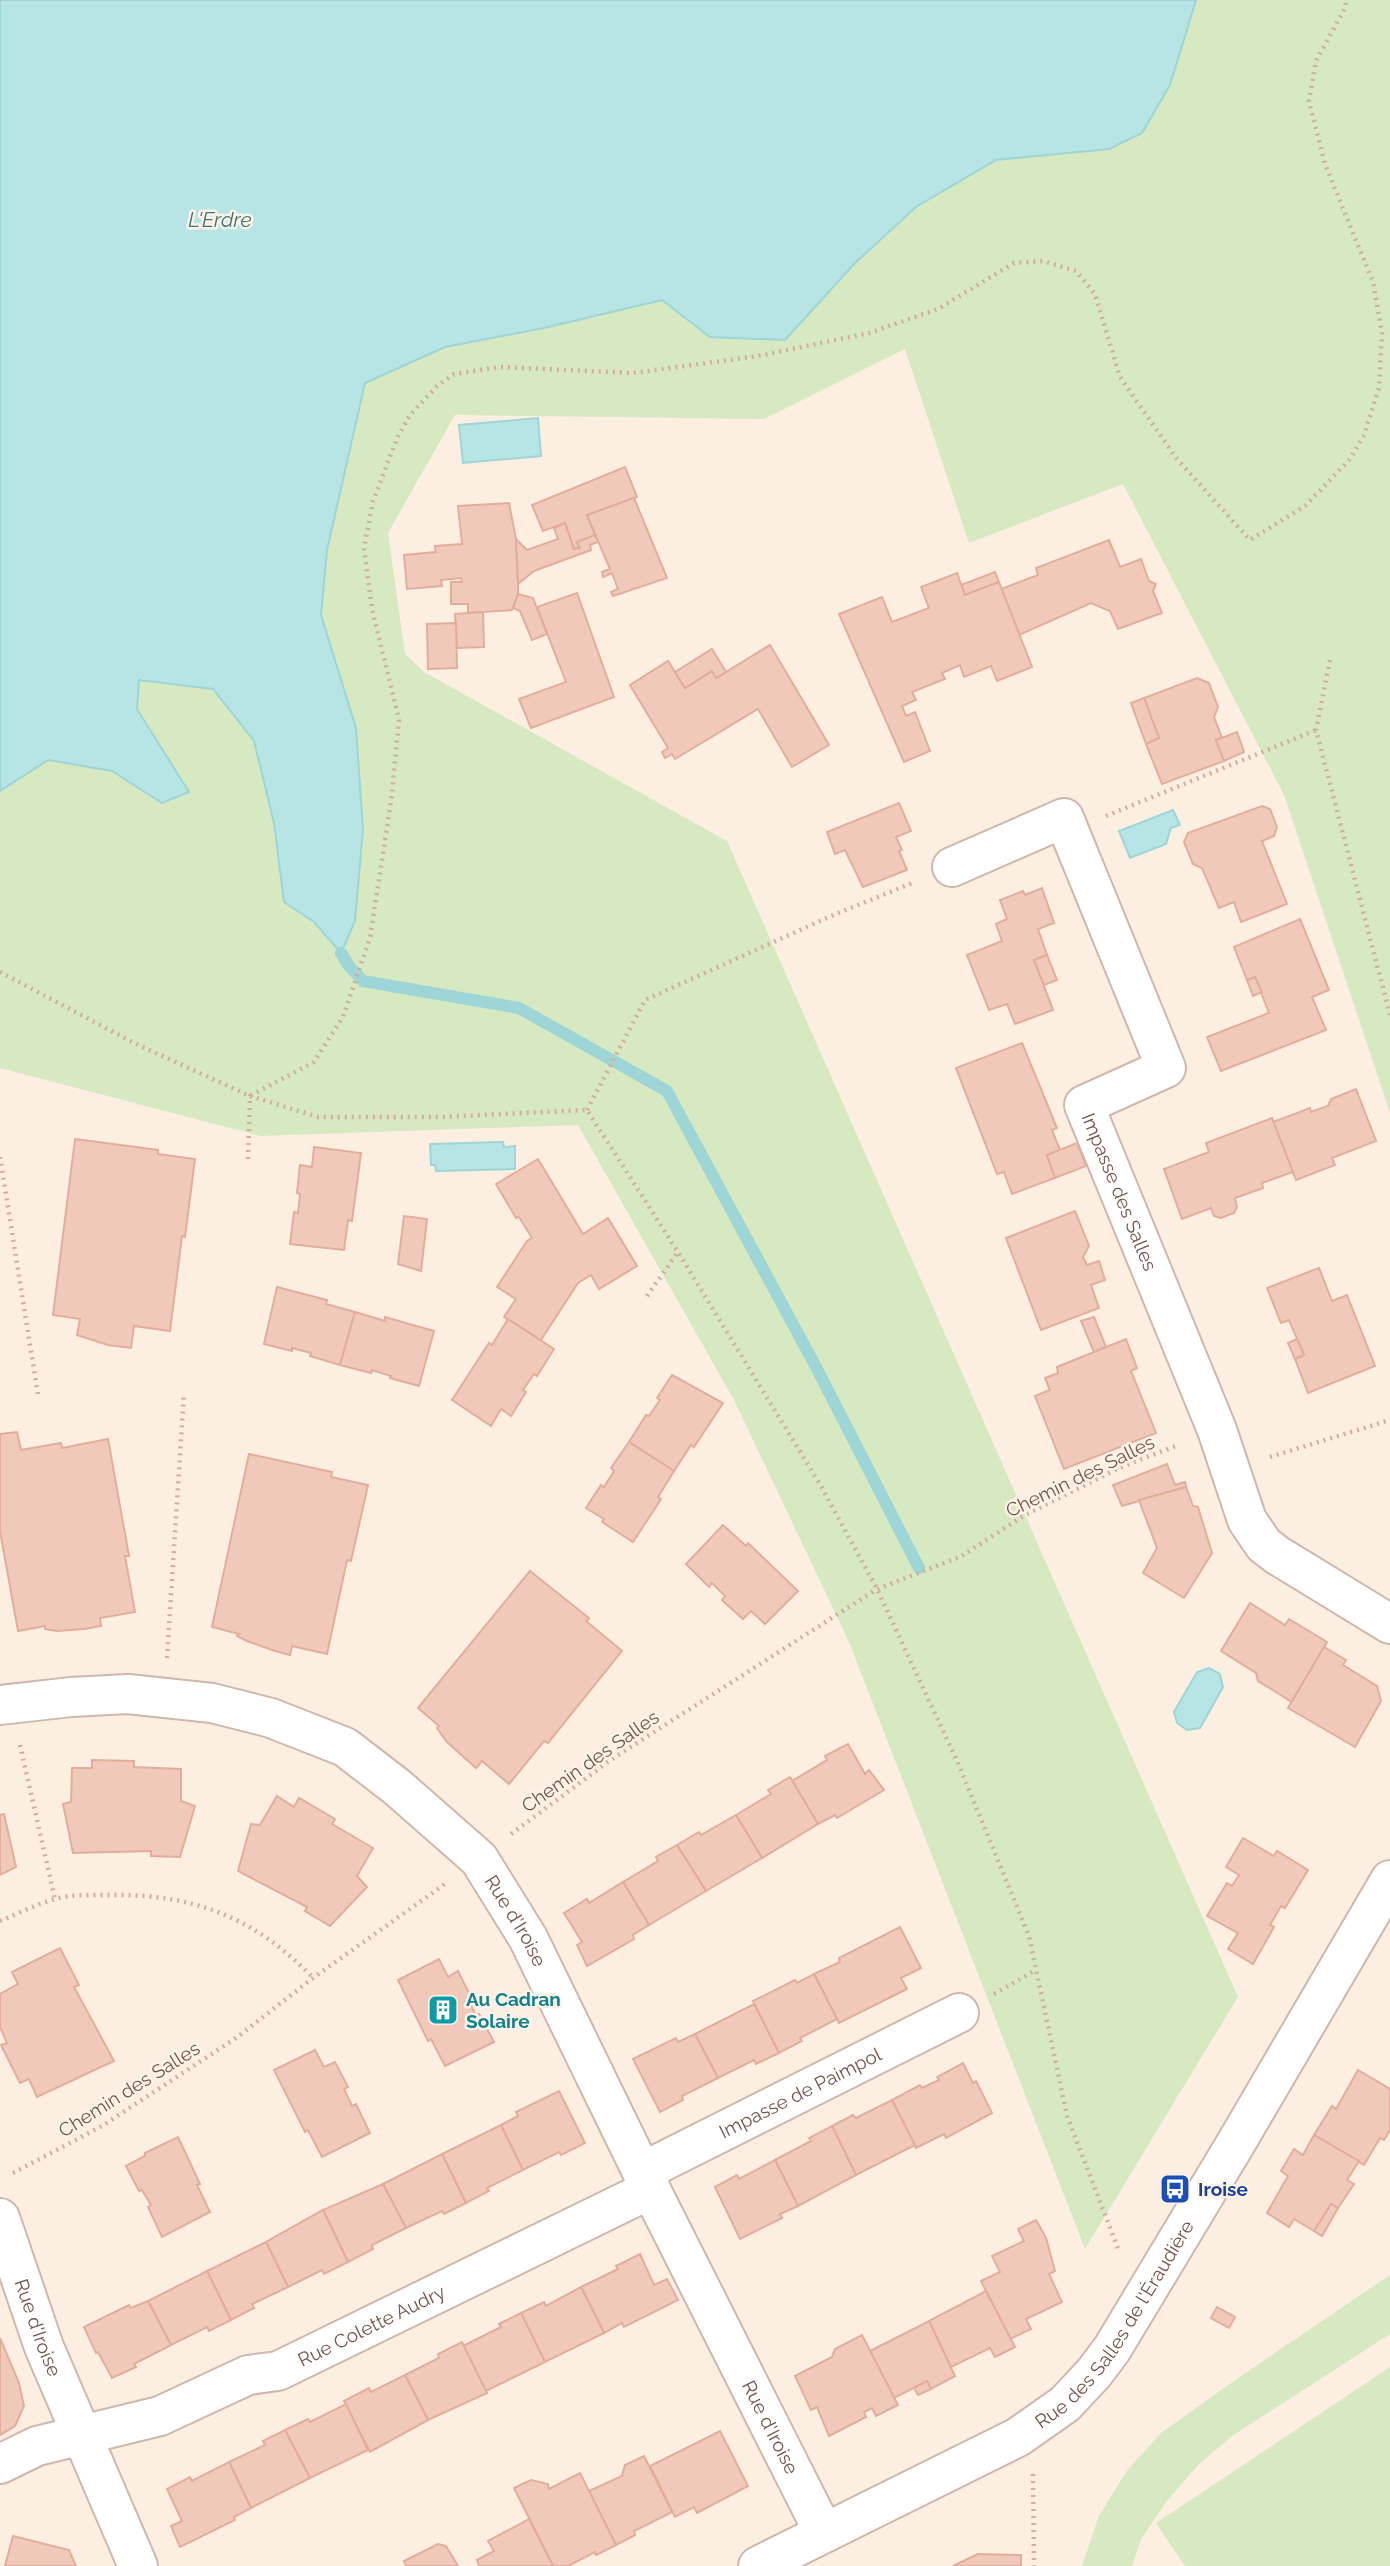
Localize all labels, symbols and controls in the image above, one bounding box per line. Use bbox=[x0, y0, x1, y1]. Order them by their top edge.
water label: L'Erdre bbox=[188, 207, 252, 232]
street label: Impasse des Salles bbox=[1077, 1110, 1162, 1274]
street label: Chemin des Salles bbox=[1002, 1431, 1158, 1521]
street label: Chemin des Salles bbox=[517, 1705, 663, 1817]
street label: Rue d'Iroise bbox=[481, 1871, 551, 1970]
place label: Au Cadran Solaire bbox=[466, 1988, 561, 2032]
building icon: Au Cadran Solaire bbox=[426, 1993, 460, 2027]
street label: Chemin des Salles bbox=[54, 2037, 204, 2141]
street label: Impasse de Paimpol bbox=[716, 2042, 886, 2142]
bus stop icon: Iroise bbox=[1158, 2172, 1192, 2206]
place label: Iroise bbox=[1198, 2178, 1248, 2200]
street label: Rue des Salles de l'Éraudière bbox=[1031, 2216, 1198, 2433]
street label: Rue d'Iroise bbox=[11, 2276, 66, 2380]
street label: Rue Colette Audry bbox=[294, 2280, 449, 2371]
street label: Rue d'Iroise bbox=[738, 2377, 803, 2478]

